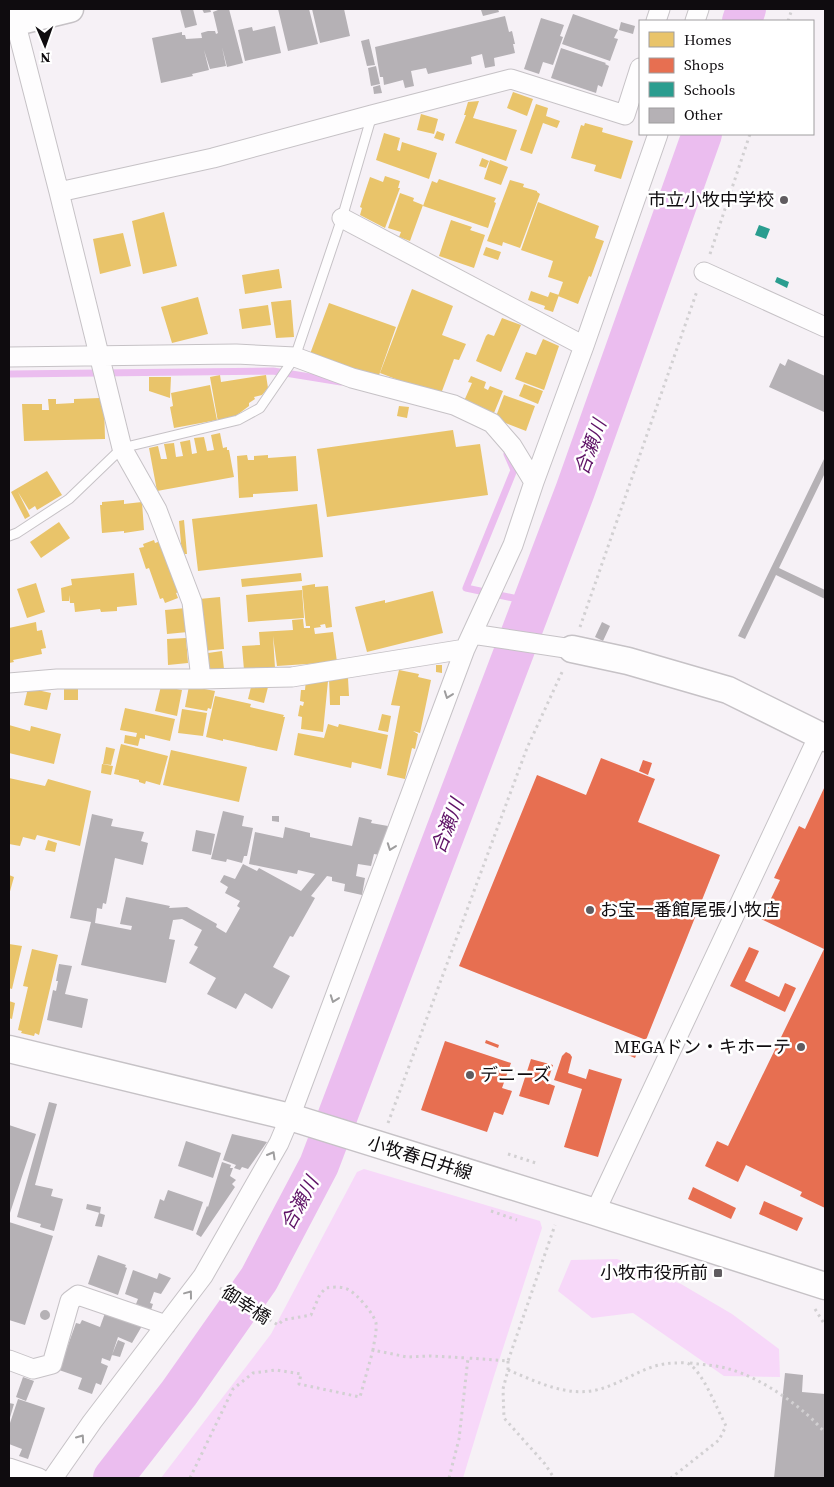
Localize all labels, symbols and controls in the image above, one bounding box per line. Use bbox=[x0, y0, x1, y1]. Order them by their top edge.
north arrow bbox=[20, 20, 70, 70]
legend bbox=[639, 20, 814, 135]
text: Homes bbox=[684, 29, 731, 50]
text: N bbox=[40, 48, 51, 68]
text: Shops bbox=[684, 54, 724, 75]
text: Schools bbox=[684, 79, 735, 100]
text: Other bbox=[684, 104, 723, 125]
place label: 市立小牧中学校 bbox=[648, 187, 774, 212]
marker: 市立小牧中学校 bbox=[778, 194, 790, 206]
water label: 合瀬川 bbox=[568, 414, 613, 478]
one-way arrow bbox=[444, 690, 454, 698]
water label: 合瀬川 bbox=[425, 793, 470, 857]
one-way arrow bbox=[387, 842, 397, 851]
place label: お宝一番館尾張小牧店 bbox=[600, 897, 780, 922]
marker: お宝一番館尾張小牧店 bbox=[584, 904, 596, 916]
one-way arrow bbox=[330, 994, 340, 1003]
place label: MEGAドン・キホーテ bbox=[614, 1034, 791, 1059]
marker: MEGAドン・キホーテ bbox=[795, 1041, 807, 1053]
place label: デニーズ bbox=[480, 1062, 551, 1087]
marker: デニーズ bbox=[464, 1069, 476, 1081]
street label: 小牧春日井線 bbox=[365, 1130, 475, 1185]
one-way arrow bbox=[265, 1151, 275, 1160]
water label: 合瀬川 bbox=[274, 1170, 325, 1234]
place label: 小牧市役所前 bbox=[600, 1260, 708, 1285]
marker: 小牧市役所前 bbox=[712, 1267, 724, 1279]
street label: 御幸橋 bbox=[217, 1279, 276, 1330]
one-way arrow bbox=[183, 1290, 192, 1300]
one-way arrow bbox=[75, 1434, 84, 1444]

